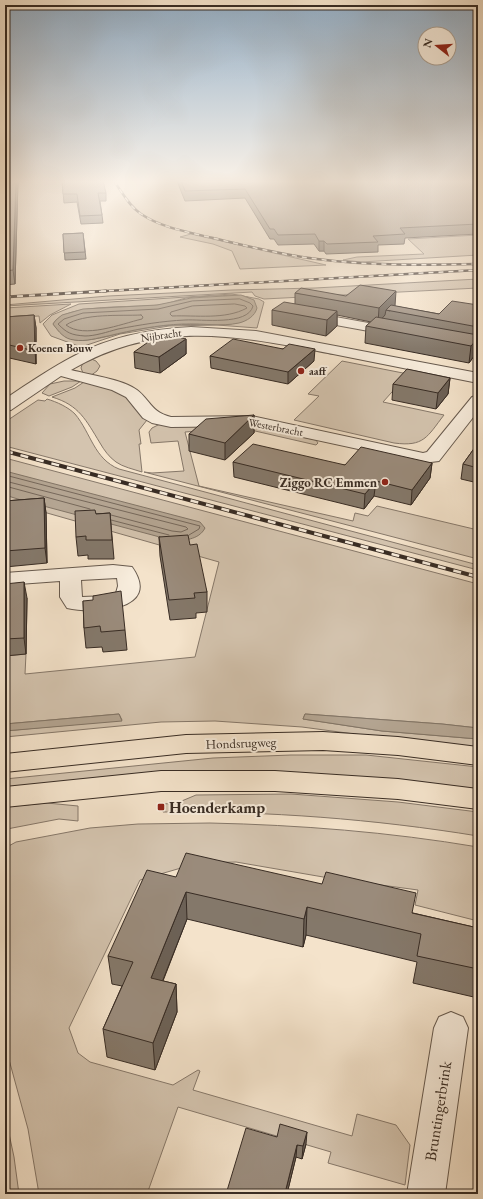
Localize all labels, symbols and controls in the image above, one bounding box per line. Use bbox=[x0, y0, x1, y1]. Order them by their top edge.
north arrow bbox=[417, 26, 457, 66]
text: N bbox=[419, 37, 435, 49]
street label: Nijbracht bbox=[140, 325, 183, 345]
place label: Koenen Bouw bbox=[28, 341, 93, 355]
marker: Koenen Bouw bbox=[15, 343, 25, 353]
place label: aaff bbox=[309, 364, 328, 378]
marker: aaff bbox=[296, 366, 306, 376]
street label: Westerbracht bbox=[247, 415, 305, 439]
place label: Ziggo RC Emmen bbox=[280, 474, 378, 491]
marker: Ziggo RC Emmen bbox=[380, 477, 390, 487]
street label: Hondsrugweg bbox=[205, 733, 277, 753]
place label: Hoenderkamp bbox=[169, 797, 265, 818]
marker: Hoenderkamp bbox=[156, 802, 166, 812]
street label: Bruntingerbrink bbox=[420, 1059, 456, 1163]

